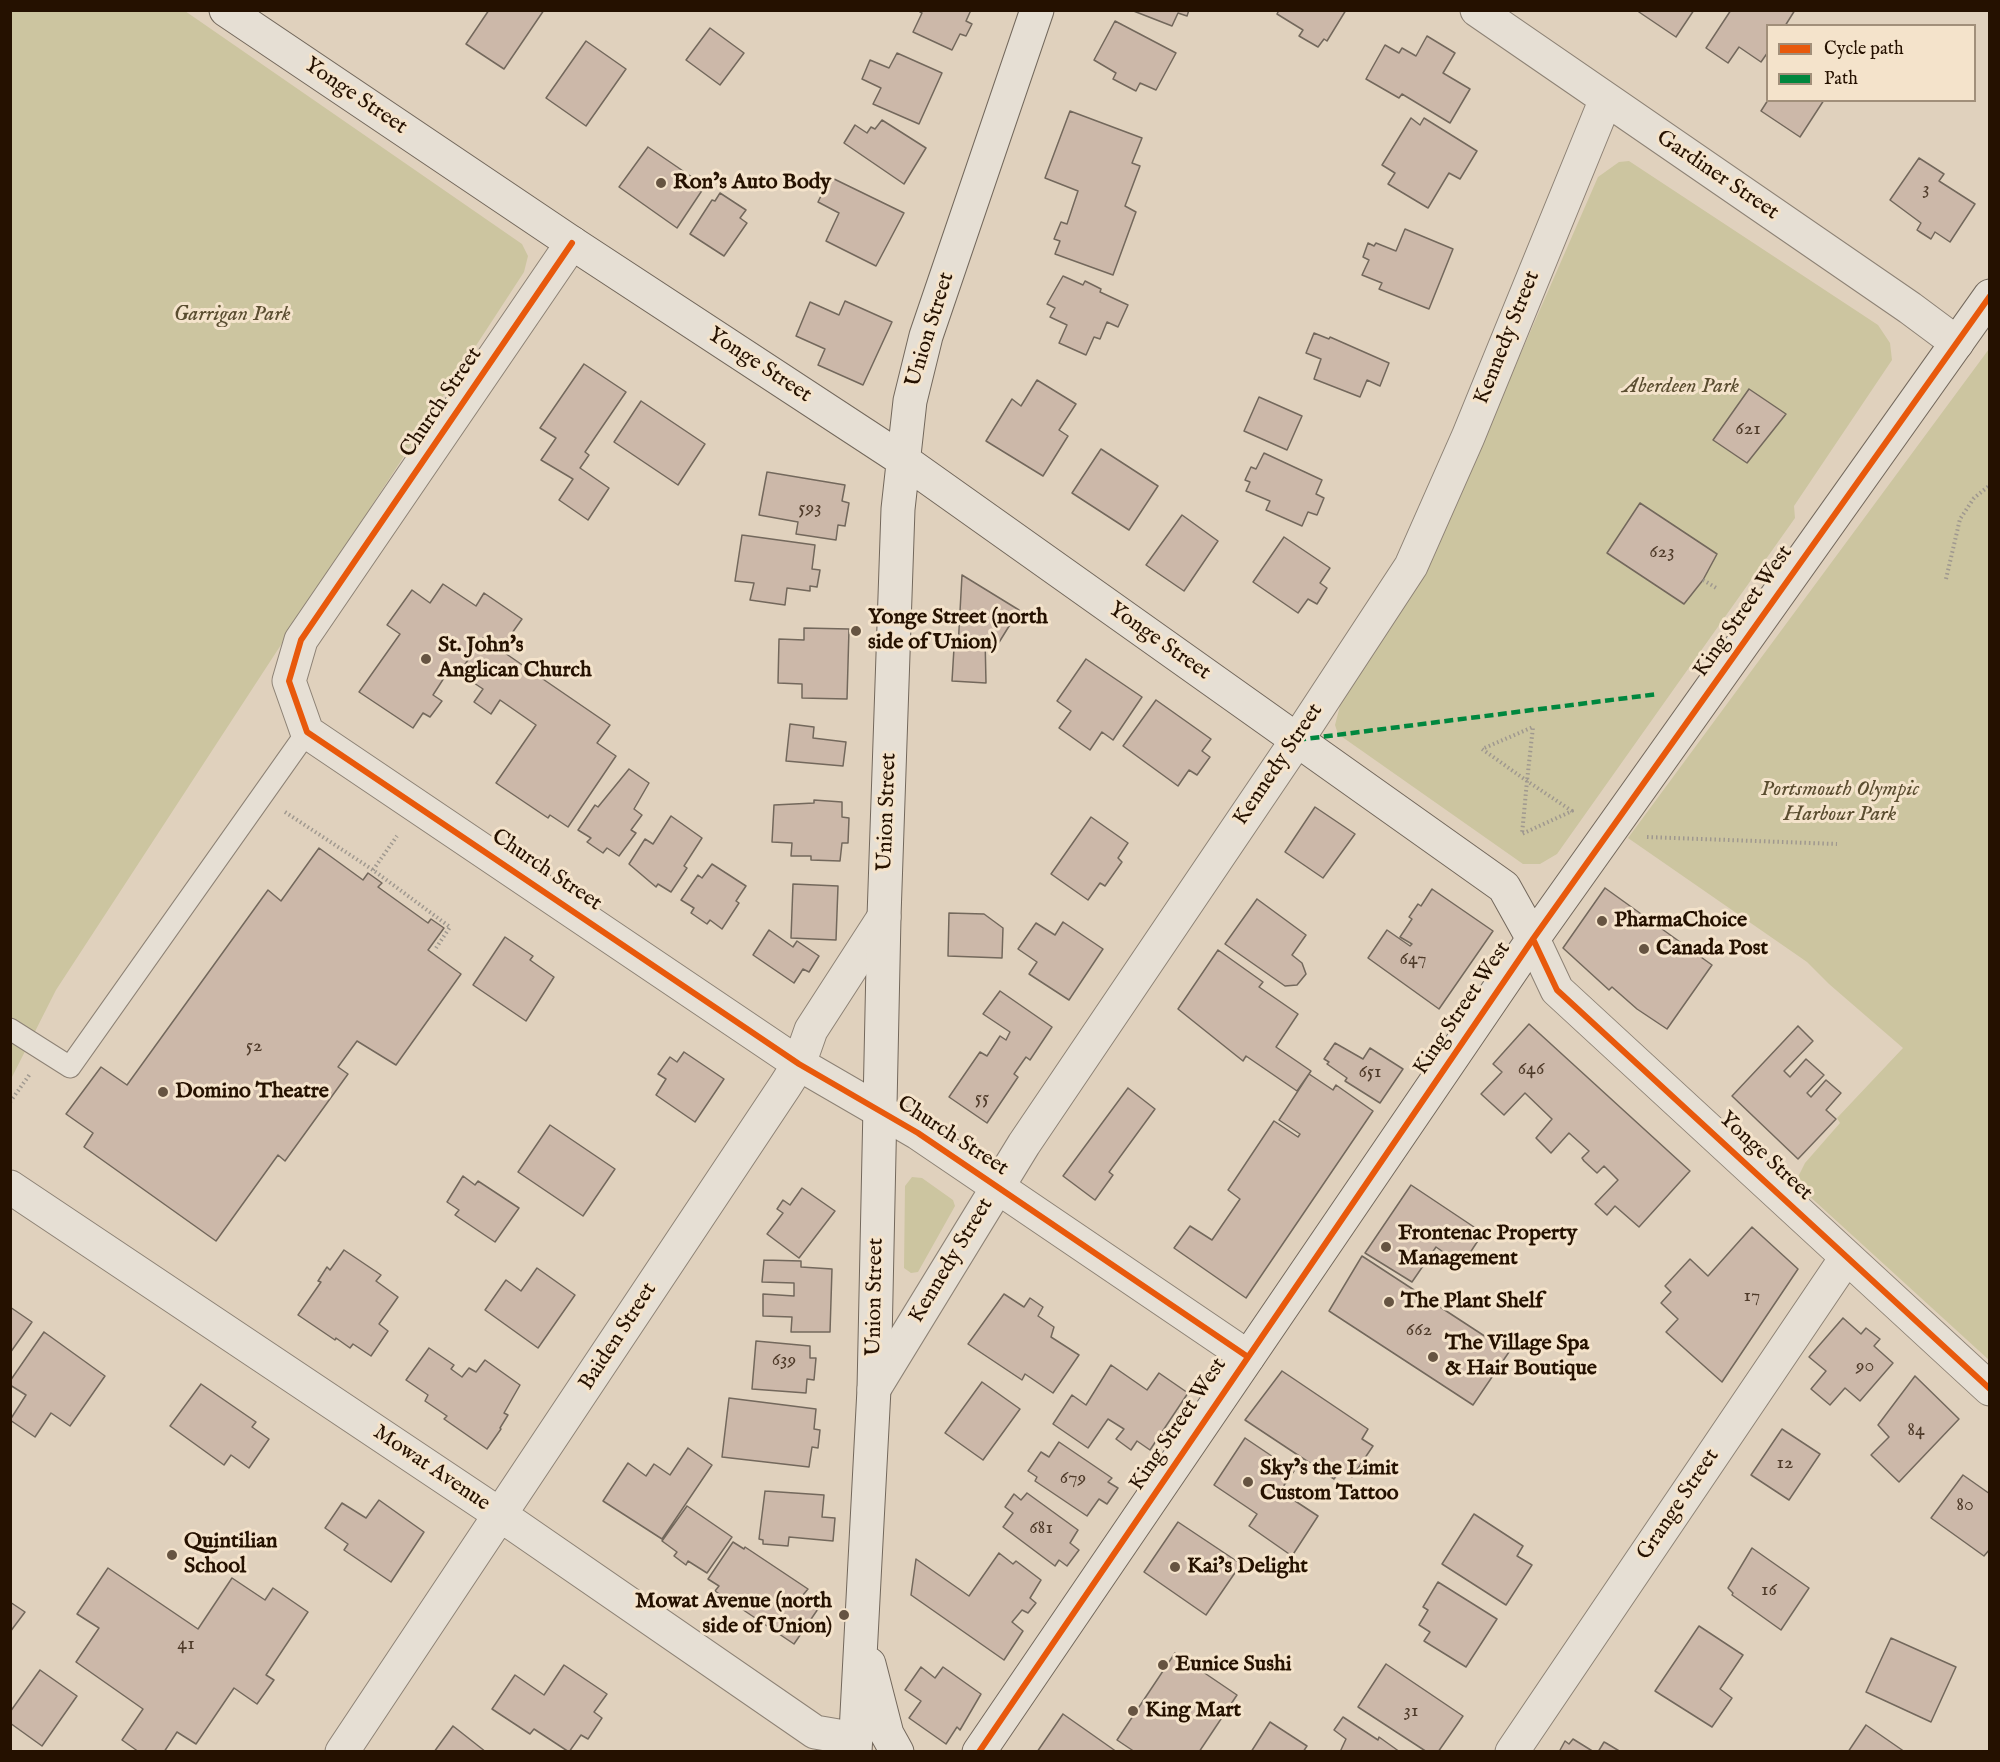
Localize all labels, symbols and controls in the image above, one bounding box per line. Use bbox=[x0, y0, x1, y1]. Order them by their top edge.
legend bbox=[1766, 24, 1976, 102]
text: Cycle path bbox=[1824, 38, 1904, 61]
street label: Yonge Street bbox=[298, 53, 412, 141]
text: Path bbox=[1824, 68, 1858, 91]
street label: Gardiner Street bbox=[1651, 125, 1783, 227]
place label: Ron’s Auto Body bbox=[673, 170, 831, 196]
marker: Ron’s Auto Body bbox=[654, 176, 668, 190]
house number: 3 bbox=[1922, 178, 1930, 202]
street label: Kennedy Street bbox=[1469, 267, 1547, 409]
street label: Union Street bbox=[901, 269, 961, 391]
park label: Garrigan Park bbox=[173, 302, 291, 328]
street label: Yonge Street bbox=[702, 323, 816, 409]
street label: Church Street bbox=[395, 343, 489, 463]
park label: Aberdeen Park bbox=[1623, 374, 1739, 400]
house number: 621 bbox=[1735, 418, 1761, 442]
house number: 593 bbox=[798, 497, 822, 521]
house number: 623 bbox=[1649, 541, 1675, 565]
street label: King Street West bbox=[1689, 541, 1799, 683]
street label: Yonge Street bbox=[1103, 597, 1215, 687]
place label: Yonge Street (north side of Union) bbox=[868, 605, 1048, 656]
marker: Yonge Street (north side of Union) bbox=[849, 624, 863, 638]
place label: St. John's Anglican Church bbox=[438, 633, 592, 684]
marker: St. John's Anglican Church bbox=[419, 652, 433, 666]
street label: Kennedy Street bbox=[1229, 699, 1329, 831]
street label: Union Street bbox=[873, 752, 903, 872]
park label: Portsmouth Olympic Harbour Park bbox=[1761, 777, 1919, 828]
street label: Church Street bbox=[486, 824, 606, 918]
place label: PharmaChoice bbox=[1614, 908, 1747, 934]
marker: PharmaChoice bbox=[1595, 914, 1609, 928]
place label: Canada Post bbox=[1656, 936, 1768, 962]
street label: King Street West bbox=[1409, 937, 1517, 1081]
marker: Canada Post bbox=[1637, 942, 1651, 956]
house number: 647 bbox=[1400, 948, 1426, 972]
house number: 52 bbox=[246, 1035, 262, 1059]
house number: 646 bbox=[1518, 1058, 1544, 1082]
house number: 651 bbox=[1358, 1061, 1382, 1085]
place label: Domino Theatre bbox=[175, 1079, 329, 1105]
marker: Domino Theatre bbox=[156, 1085, 170, 1099]
house number: 55 bbox=[975, 1087, 989, 1111]
street label: Church Street bbox=[891, 1091, 1013, 1183]
street label: Yonge Street bbox=[1713, 1107, 1817, 1207]
street label: Kennedy Street bbox=[904, 1194, 1000, 1328]
place label: Frontenac Property Management bbox=[1398, 1221, 1577, 1272]
street label: Union Street bbox=[862, 1238, 890, 1356]
marker: Frontenac Property Management bbox=[1379, 1240, 1393, 1254]
street label: Baiden Street bbox=[574, 1278, 664, 1396]
house number: 17 bbox=[1744, 1285, 1760, 1309]
place label: The Plant Shelf bbox=[1401, 1289, 1543, 1315]
marker: The Plant Shelf bbox=[1382, 1295, 1396, 1309]
house number: 662 bbox=[1406, 1319, 1432, 1343]
place label: The Village Spa & Hair Boutique bbox=[1445, 1331, 1597, 1382]
house number: 639 bbox=[772, 1349, 796, 1373]
marker: The Village Spa & Hair Boutique bbox=[1426, 1350, 1440, 1364]
street label: King Street West bbox=[1125, 1353, 1233, 1497]
house number: 90 bbox=[1856, 1355, 1874, 1379]
house number: 84 bbox=[1907, 1419, 1925, 1443]
street label: Mowat Avenue bbox=[367, 1420, 495, 1518]
street label: Grange Street bbox=[1632, 1444, 1726, 1566]
house number: 12 bbox=[1777, 1452, 1793, 1476]
place label: Sky’s the Limit Custom Tattoo bbox=[1260, 1456, 1399, 1508]
house number: 679 bbox=[1060, 1467, 1086, 1491]
marker: Sky’s the Limit Custom Tattoo bbox=[1241, 1475, 1255, 1489]
house number: 80 bbox=[1956, 1494, 1974, 1518]
house number: 681 bbox=[1029, 1517, 1053, 1541]
place label: Quintilian School bbox=[184, 1529, 278, 1580]
marker: Quintilian School bbox=[165, 1548, 179, 1562]
place label: Kai’s Delight bbox=[1187, 1554, 1308, 1580]
marker: Kai’s Delight bbox=[1168, 1560, 1182, 1574]
house number: 16 bbox=[1761, 1579, 1777, 1603]
place label: Mowat Avenue (north side of Union) bbox=[635, 1589, 832, 1640]
marker: Mowat Avenue (north side of Union) bbox=[837, 1608, 851, 1622]
house number: 41 bbox=[177, 1633, 195, 1657]
place label: Eunice Sushi bbox=[1175, 1652, 1292, 1678]
marker: Eunice Sushi bbox=[1156, 1658, 1170, 1672]
place label: King Mart bbox=[1145, 1698, 1241, 1724]
house number: 31 bbox=[1404, 1700, 1418, 1724]
marker: King Mart bbox=[1126, 1704, 1140, 1718]

